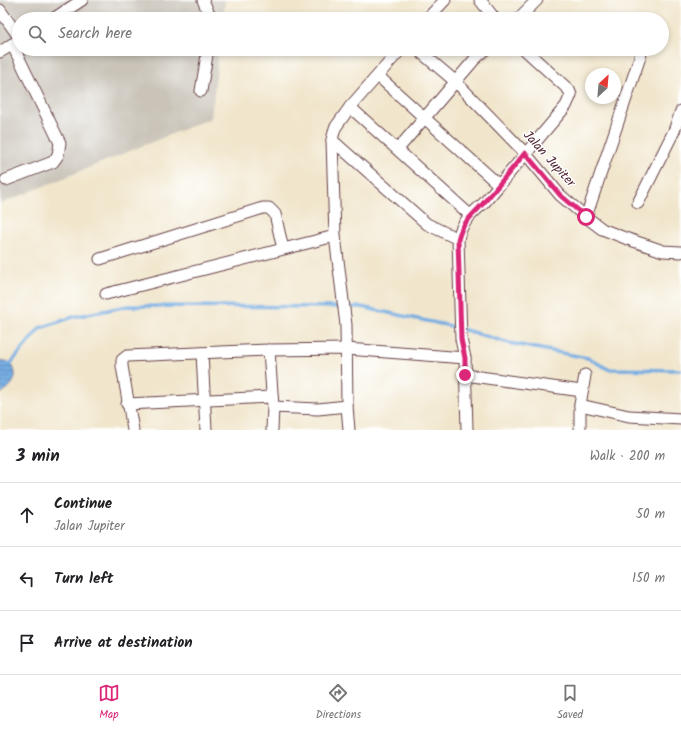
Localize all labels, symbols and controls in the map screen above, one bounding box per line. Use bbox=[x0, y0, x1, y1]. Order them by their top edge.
search box bbox=[12, 12, 669, 56]
text: Search here bbox=[58, 22, 132, 46]
icon: search bbox=[26, 23, 48, 45]
north arrow bbox=[585, 68, 621, 104]
street label: Jalan Jupiter bbox=[518, 126, 581, 193]
route start bbox=[577, 208, 595, 226]
route end bbox=[456, 366, 474, 384]
text: 3 min bbox=[16, 443, 60, 470]
text: Walk · 200 m bbox=[590, 446, 665, 467]
text: Continue bbox=[54, 492, 112, 516]
icon: ahead bbox=[16, 504, 38, 526]
text: 50 m bbox=[636, 504, 665, 525]
text: Jalan Jupiter bbox=[54, 516, 124, 537]
text: Turn left bbox=[54, 567, 114, 591]
icon: left bbox=[16, 568, 38, 590]
text: 150 m bbox=[632, 568, 665, 589]
text: Arrive at destination bbox=[54, 631, 193, 655]
icon: arrive bbox=[16, 632, 38, 654]
tab: Map bbox=[98, 682, 120, 724]
tab: Directions bbox=[316, 682, 361, 724]
tab: Saved bbox=[557, 682, 583, 724]

